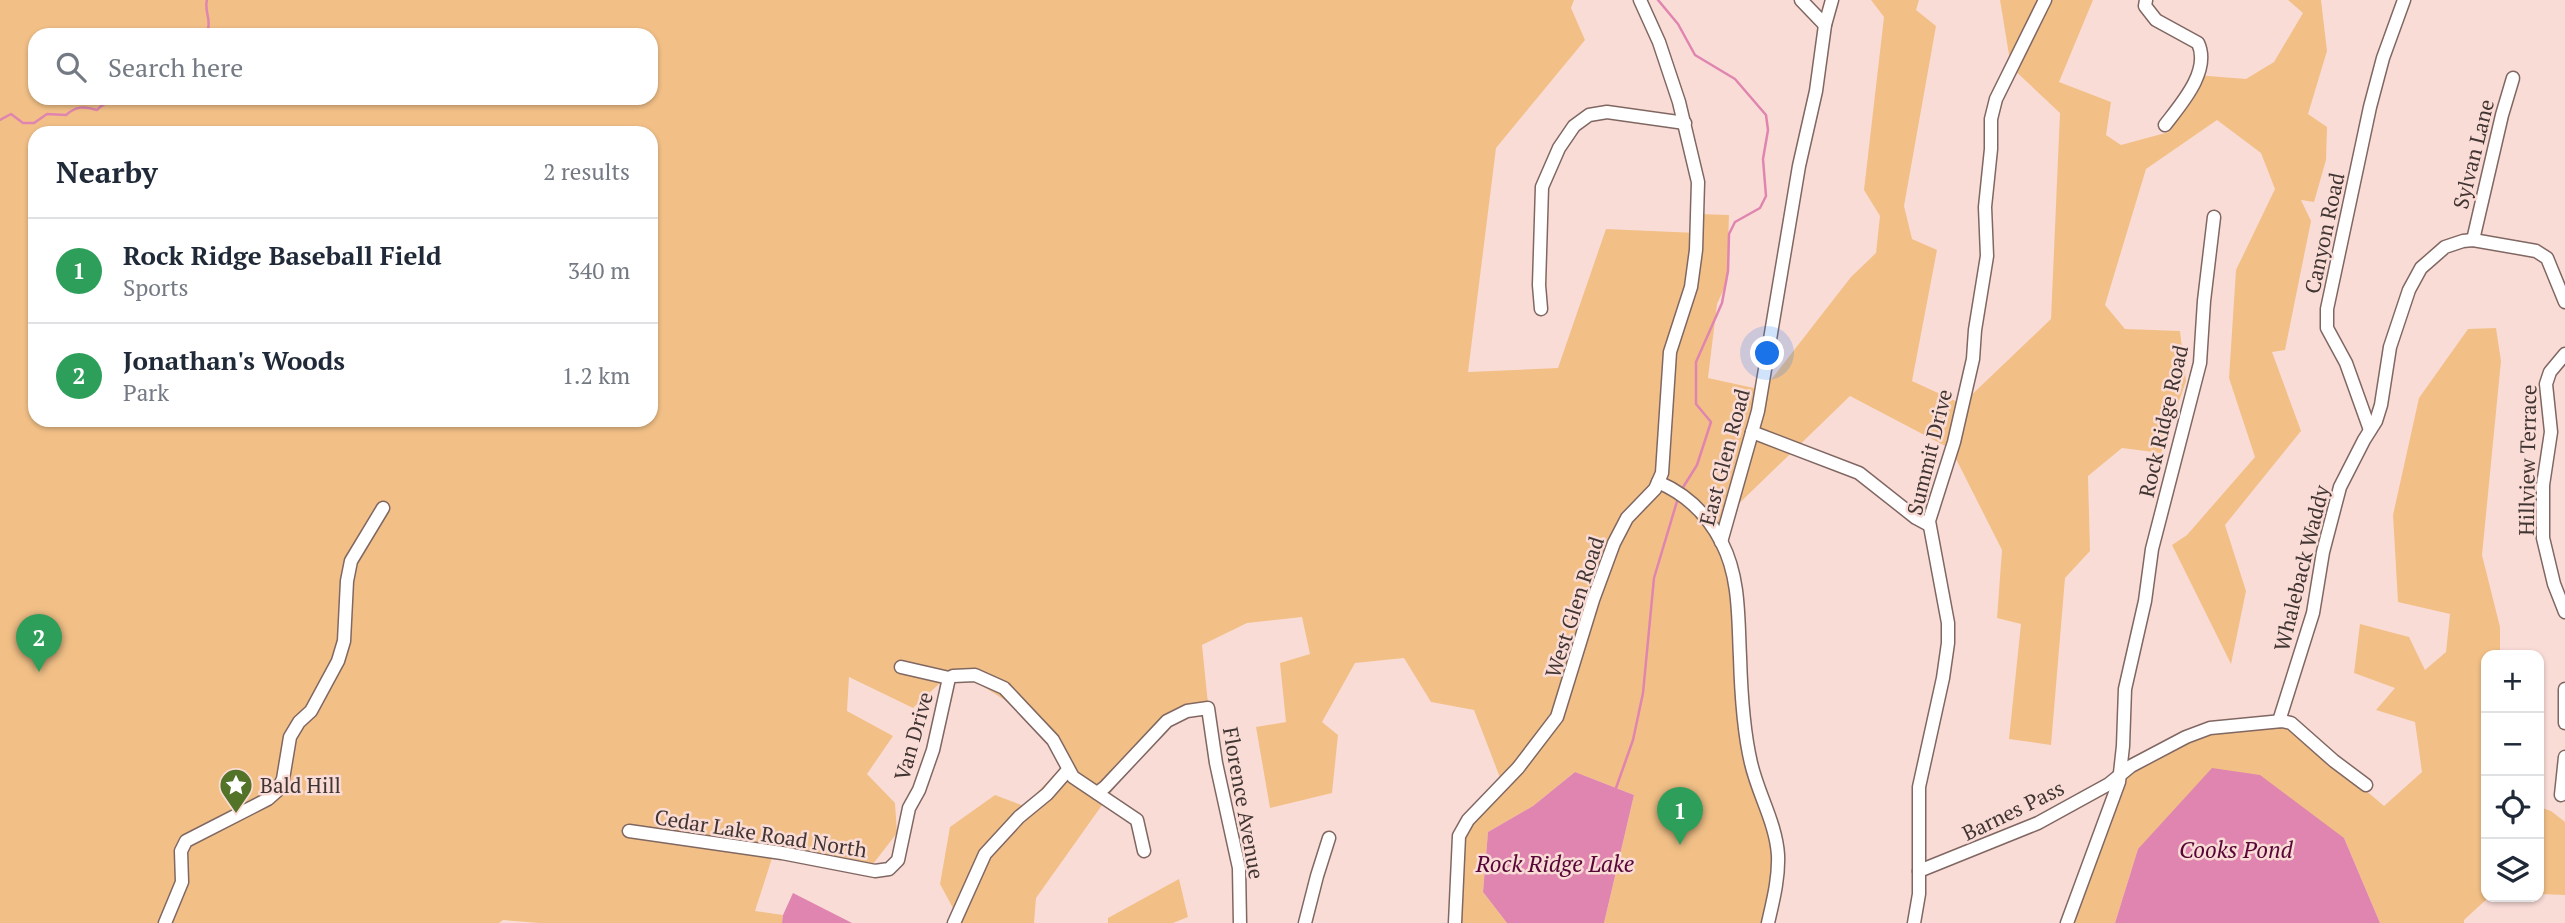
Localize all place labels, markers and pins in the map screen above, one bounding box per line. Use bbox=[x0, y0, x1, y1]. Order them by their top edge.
pin: 2 bbox=[16, 614, 62, 672]
place icon: Bald Hill bbox=[217, 766, 255, 815]
place label: Bald Hill bbox=[260, 771, 341, 799]
pin: 1 bbox=[1657, 787, 1703, 845]

